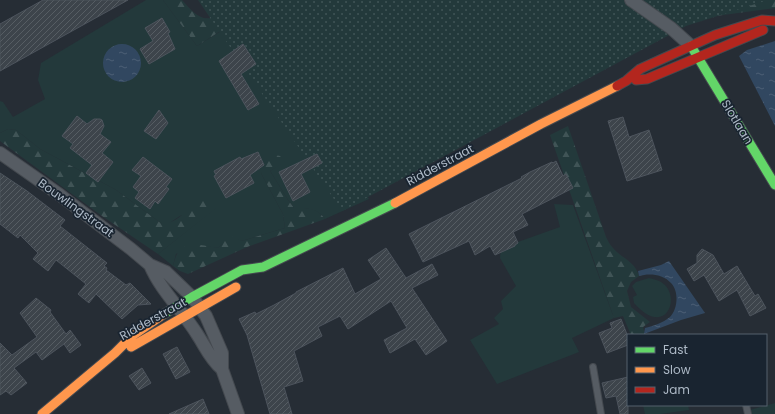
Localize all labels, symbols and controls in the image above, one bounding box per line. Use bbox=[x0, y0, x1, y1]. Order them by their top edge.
street label: Slotlaan bbox=[718, 96, 757, 147]
street label: Ridderstraat bbox=[403, 140, 476, 189]
street label: Bouwlingstraat bbox=[35, 174, 118, 241]
street label: Ridderstraat bbox=[116, 293, 189, 344]
legend bbox=[627, 334, 767, 406]
text: Fast bbox=[663, 341, 688, 358]
text: Slow bbox=[663, 361, 691, 378]
text: Jam bbox=[663, 381, 690, 398]

